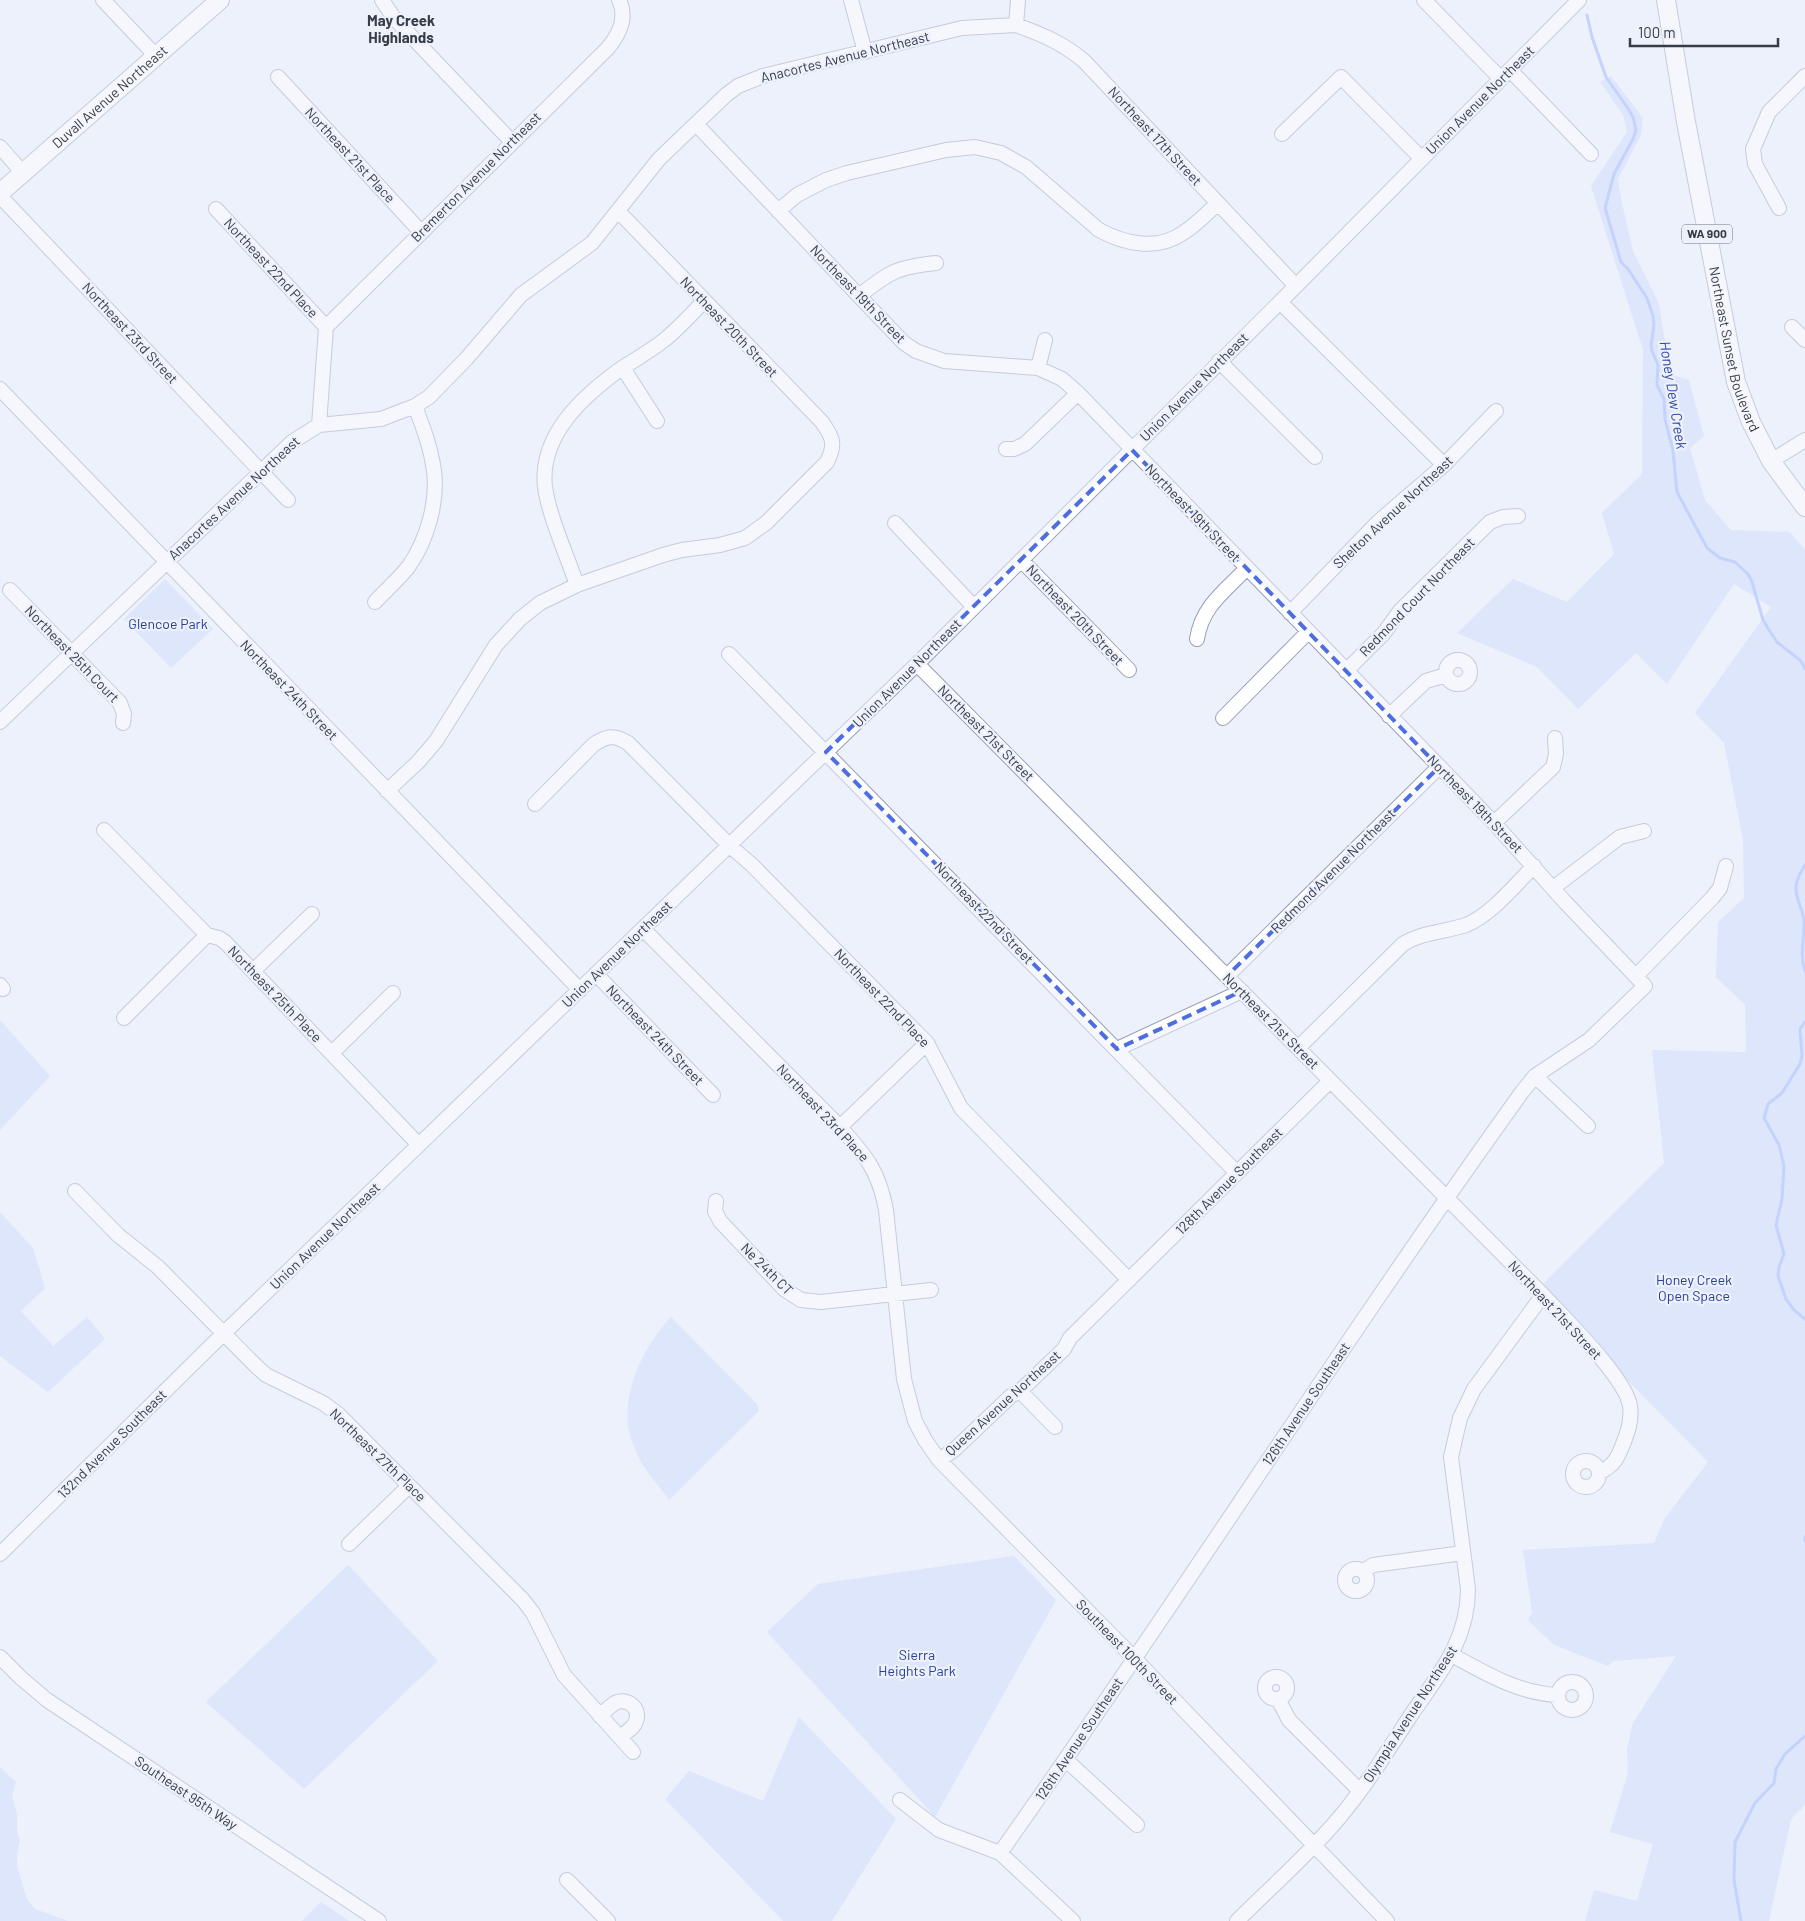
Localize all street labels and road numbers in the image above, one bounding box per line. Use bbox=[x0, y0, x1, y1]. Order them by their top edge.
street label: Anacortes Avenue Northeast bbox=[759, 27, 931, 86]
street label: Duvall Avenue Northeast bbox=[48, 41, 171, 151]
street label: Union Avenue Northeast bbox=[1422, 42, 1538, 158]
street label: Northeast 17th Street bbox=[1105, 83, 1206, 189]
street label: Northeast 21st Place bbox=[302, 103, 399, 206]
street label: Bremerton Avenue Northeast bbox=[407, 108, 544, 245]
street label: Northeast 22nd Place bbox=[221, 214, 322, 321]
road number: WA 900 bbox=[1682, 224, 1732, 243]
street label: Northeast 19th Street bbox=[807, 241, 910, 346]
street label: Northeast Sunset Boulevard bbox=[1706, 265, 1764, 435]
street label: Northeast 20th Street bbox=[677, 273, 782, 380]
street label: Northeast 23rd Street bbox=[79, 278, 182, 387]
street label: Union Avenue Northeast bbox=[1136, 329, 1252, 445]
street label: Anacortes Avenue Northeast bbox=[164, 432, 303, 563]
street label: Shelton Avenue Northeast bbox=[1329, 452, 1456, 572]
street label: Northeast 19th Street bbox=[1142, 460, 1245, 565]
street label: Redmond Court Northeast bbox=[1355, 534, 1478, 660]
street label: Northeast 20th Street bbox=[1023, 561, 1128, 668]
street label: Northeast 25th Court bbox=[22, 602, 123, 706]
street label: Union Avenue Northeast bbox=[849, 615, 965, 731]
street label: Northeast 24th Street bbox=[237, 636, 342, 743]
street label: Northeast 21st Street bbox=[935, 681, 1038, 784]
street label: Northeast 19th Street bbox=[1424, 751, 1527, 856]
street label: Redmond Avenue Northeast bbox=[1267, 805, 1398, 936]
street label: Northeast 22nd Street bbox=[931, 858, 1037, 967]
street label: Union Avenue Northeast bbox=[558, 897, 675, 1011]
street label: Northeast 25th Place bbox=[225, 942, 326, 1045]
street label: Northeast 22nd Place bbox=[831, 945, 934, 1050]
street label: Northeast 21st Street bbox=[1220, 969, 1323, 1072]
street label: Northeast 24th Street bbox=[603, 981, 708, 1088]
street label: Northeast 23rd Place bbox=[774, 1060, 873, 1165]
street label: 128th Avenue Southeast bbox=[1171, 1123, 1286, 1238]
street label: Union Avenue Northeast bbox=[266, 1179, 383, 1293]
street label: Ne 24th CT bbox=[738, 1239, 797, 1298]
street label: Northeast 21st Street bbox=[1505, 1257, 1606, 1363]
street label: 126th Avenue Southeast bbox=[1258, 1339, 1353, 1468]
street label: Queen Avenue Northeast bbox=[941, 1346, 1064, 1459]
street label: 132nd Avenue Southeast bbox=[54, 1386, 170, 1502]
street label: Northeast 27th Place bbox=[327, 1404, 430, 1505]
street label: Southeast 100th Street bbox=[1073, 1596, 1182, 1708]
street label: Olympia Avenue Northeast bbox=[1359, 1642, 1460, 1785]
street label: 126th Avenue Southeast bbox=[1031, 1674, 1126, 1803]
street label: Southeast 95th Way bbox=[132, 1752, 241, 1834]

